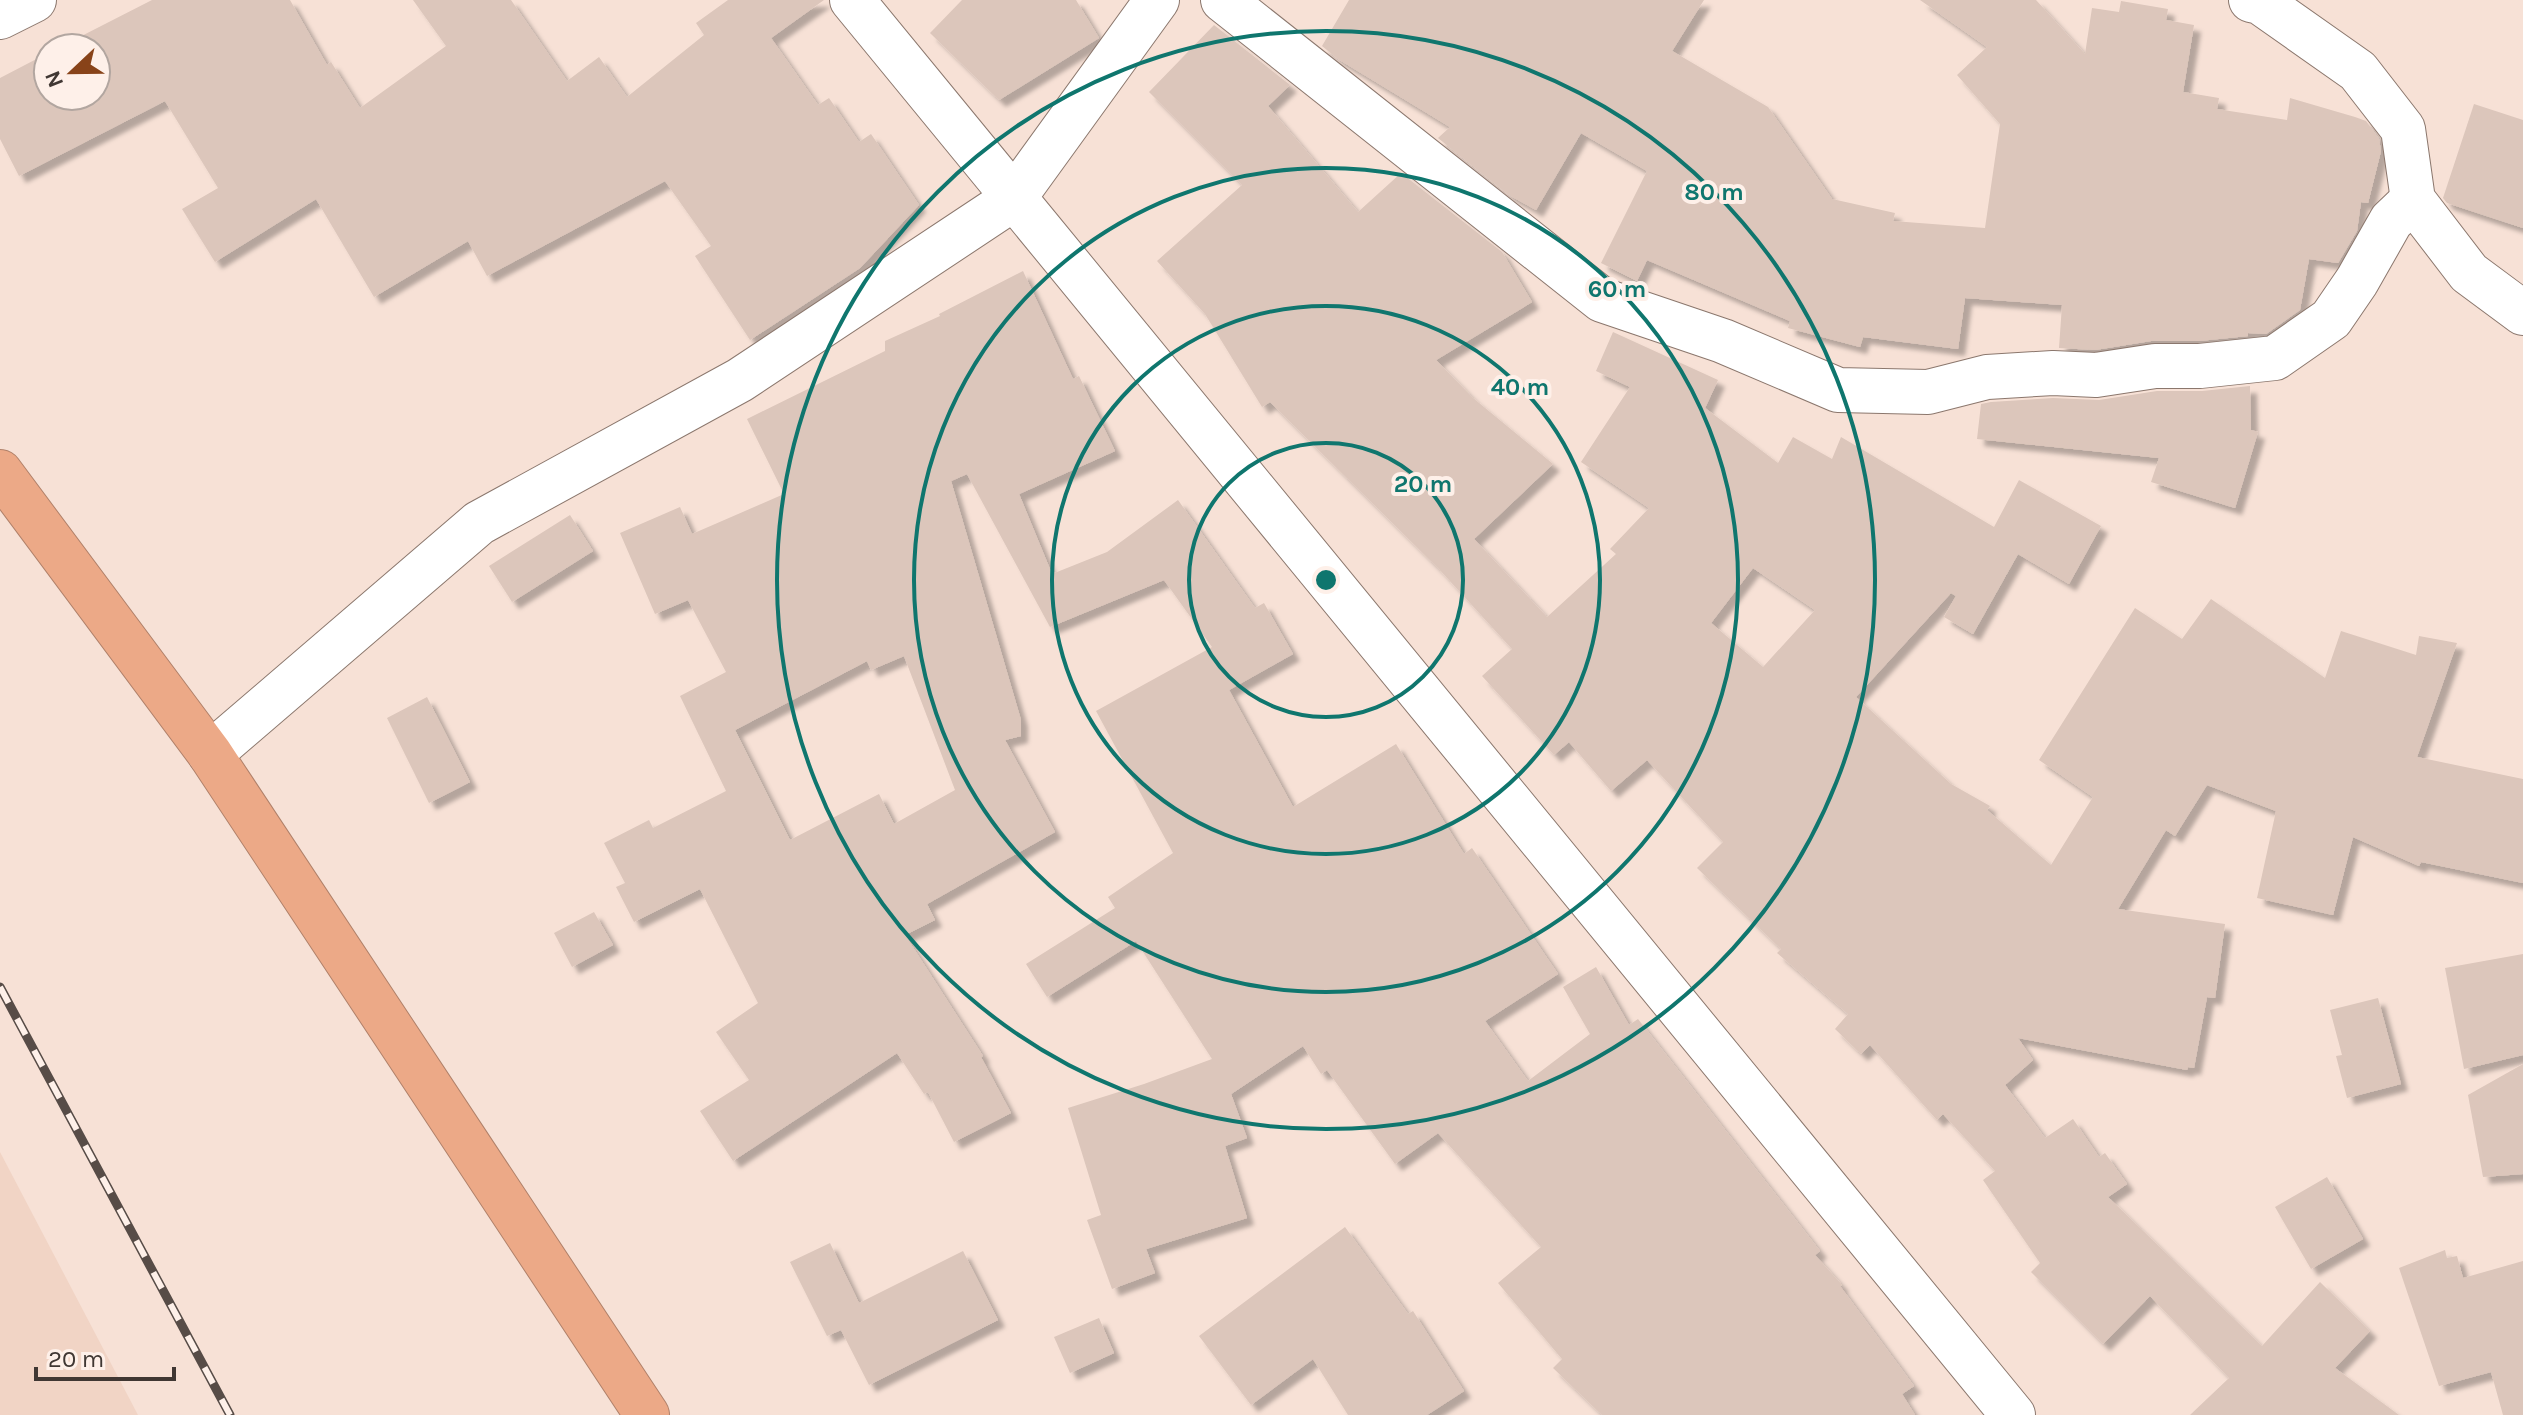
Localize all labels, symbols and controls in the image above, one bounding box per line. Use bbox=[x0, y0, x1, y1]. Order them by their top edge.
north arrow bbox=[32, 32, 112, 112]
text: N bbox=[39, 67, 69, 91]
text: 80 m bbox=[1684, 178, 1744, 206]
text: 60 m bbox=[1588, 275, 1646, 303]
text: 40 m bbox=[1491, 373, 1549, 401]
text: 20 m bbox=[1394, 470, 1452, 498]
centre of rings bbox=[1312, 566, 1340, 594]
scale bar bbox=[36, 1331, 174, 1381]
text: 20 m bbox=[48, 1345, 104, 1373]

